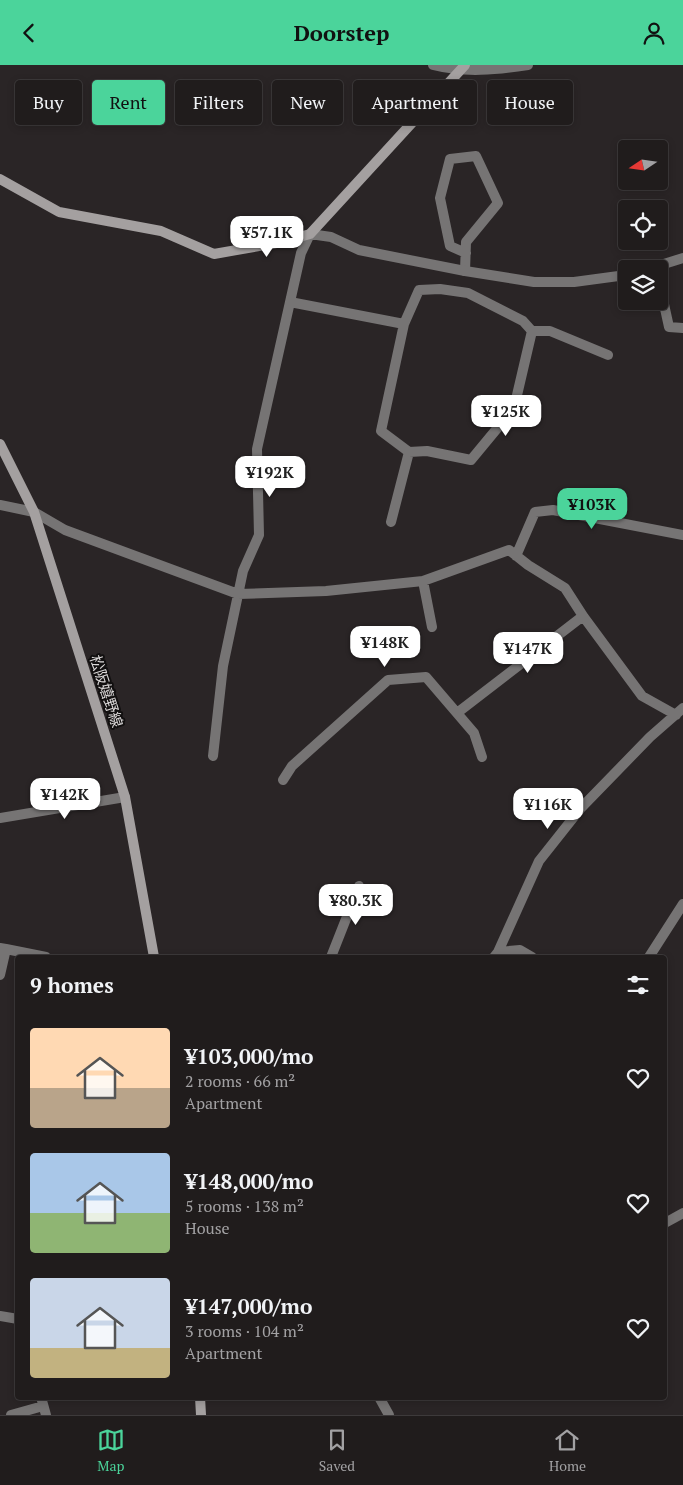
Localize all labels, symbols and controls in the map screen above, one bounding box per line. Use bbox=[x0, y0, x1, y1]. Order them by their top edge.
text: Doorstep bbox=[294, 18, 389, 47]
icon: back bbox=[15, 19, 43, 47]
icon: person bbox=[640, 19, 668, 47]
chip: Buy bbox=[15, 80, 82, 125]
chip: Rent bbox=[92, 80, 165, 125]
chip: Filters bbox=[175, 80, 262, 125]
chip: New bbox=[272, 80, 343, 125]
chip: Apartment bbox=[353, 80, 477, 125]
chip: House bbox=[487, 80, 573, 125]
north arrow bbox=[618, 140, 668, 190]
map controls bbox=[618, 140, 668, 310]
button: locate bbox=[618, 200, 668, 250]
pin: ¥57.1K bbox=[226, 215, 308, 258]
text: ¥57.1K bbox=[241, 221, 293, 243]
button: layers bbox=[618, 260, 668, 310]
pin: ¥125K bbox=[471, 395, 541, 437]
text: ¥125K bbox=[482, 400, 530, 422]
pin: ¥192K bbox=[235, 455, 305, 498]
text: ¥192K bbox=[246, 461, 294, 483]
pin: ¥103K bbox=[557, 487, 627, 530]
text: ¥103K bbox=[568, 493, 616, 515]
pin: ¥148K bbox=[350, 625, 420, 668]
text: ¥148K bbox=[361, 631, 409, 653]
pin: ¥147K bbox=[493, 631, 563, 674]
text: ¥147K bbox=[504, 637, 552, 659]
street label: 松阪嬉野線 bbox=[86, 652, 128, 730]
pin: ¥142K bbox=[30, 777, 100, 820]
text: ¥142K bbox=[41, 783, 89, 805]
pin: ¥116K bbox=[513, 787, 583, 830]
text: ¥116K bbox=[524, 793, 572, 815]
pin: ¥80.3K bbox=[315, 883, 397, 926]
text: ¥80.3K bbox=[330, 889, 382, 911]
text: 9 homes bbox=[30, 971, 114, 999]
icon: filters bbox=[624, 971, 652, 999]
text: ¥103,000/mo bbox=[185, 1042, 314, 1070]
icon: home bbox=[70, 1048, 130, 1108]
icon: heart bbox=[624, 1064, 652, 1092]
text: 2 rooms · 66 m² bbox=[185, 1070, 295, 1092]
text: Apartment bbox=[185, 1092, 262, 1114]
text: ¥148,000/mo bbox=[185, 1167, 314, 1195]
icon: home bbox=[70, 1173, 130, 1233]
icon: heart bbox=[624, 1189, 652, 1217]
text: 5 rooms · 138 m² bbox=[185, 1195, 304, 1217]
text: House bbox=[185, 1217, 230, 1239]
text: ¥147,000/mo bbox=[185, 1292, 312, 1320]
icon: home bbox=[70, 1298, 130, 1358]
icon: heart bbox=[624, 1314, 652, 1342]
text: 3 rooms · 104 m² bbox=[185, 1320, 304, 1342]
text: Apartment bbox=[185, 1342, 262, 1364]
tab: Map bbox=[97, 1426, 125, 1475]
tab: Saved bbox=[319, 1426, 355, 1475]
tab: Home bbox=[549, 1426, 586, 1475]

